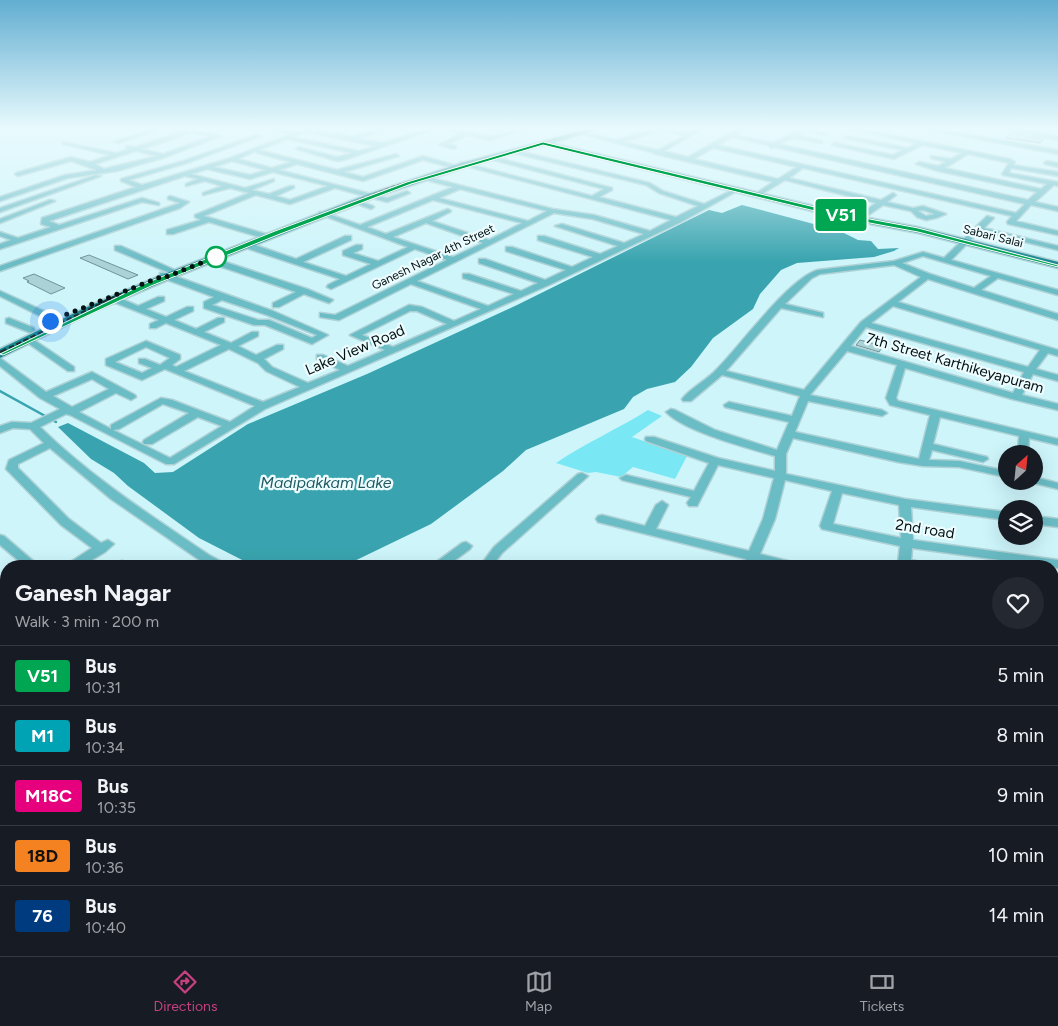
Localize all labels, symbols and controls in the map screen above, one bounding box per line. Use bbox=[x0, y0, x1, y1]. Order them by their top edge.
line badge: V51 bbox=[812, 199, 870, 231]
text: V51 bbox=[825, 204, 857, 226]
street label: Ganesh Nagar 4th Street bbox=[369, 221, 497, 293]
street label: Sabari Salai bbox=[961, 222, 1025, 250]
unlabelled marker bbox=[205, 246, 227, 268]
your location bbox=[38, 309, 63, 334]
street label: Lake View Road bbox=[303, 321, 407, 379]
street label: 7th Street Karthikeyapuram bbox=[864, 329, 1046, 397]
north arrow bbox=[998, 445, 1042, 490]
map controls bbox=[998, 445, 1043, 545]
water label: Madipakkam Lake bbox=[260, 473, 392, 492]
button: layers bbox=[998, 500, 1043, 545]
street label: 2nd road bbox=[894, 515, 956, 543]
button: heart bbox=[992, 577, 1044, 629]
text: Ganesh Nagar bbox=[15, 578, 171, 607]
text: Walk · 3 min · 200 m bbox=[15, 612, 159, 631]
text: Bus bbox=[85, 655, 116, 678]
text: 5 min bbox=[997, 664, 1044, 687]
text: V51 bbox=[27, 665, 58, 687]
text: 10:31 bbox=[85, 678, 121, 697]
text: Bus bbox=[85, 715, 116, 738]
text: 8 min bbox=[996, 724, 1044, 747]
text: M1 bbox=[31, 725, 54, 747]
text: 10:34 bbox=[85, 738, 125, 757]
text: Bus bbox=[97, 775, 128, 798]
text: 9 min bbox=[997, 784, 1044, 807]
text: M18C bbox=[25, 785, 72, 807]
text: 10:35 bbox=[97, 798, 136, 817]
text: Bus bbox=[85, 835, 116, 858]
text: 10 min bbox=[988, 844, 1044, 867]
text: 18D bbox=[27, 845, 58, 867]
text: 10:36 bbox=[85, 858, 124, 877]
text: Bus bbox=[85, 895, 116, 918]
text: 14 min bbox=[988, 904, 1044, 927]
text: 76 bbox=[32, 905, 53, 927]
text: 10:40 bbox=[85, 918, 126, 937]
tab: Directions bbox=[154, 968, 217, 1015]
tab: Map bbox=[525, 968, 553, 1015]
tab: Tickets bbox=[860, 968, 904, 1015]

